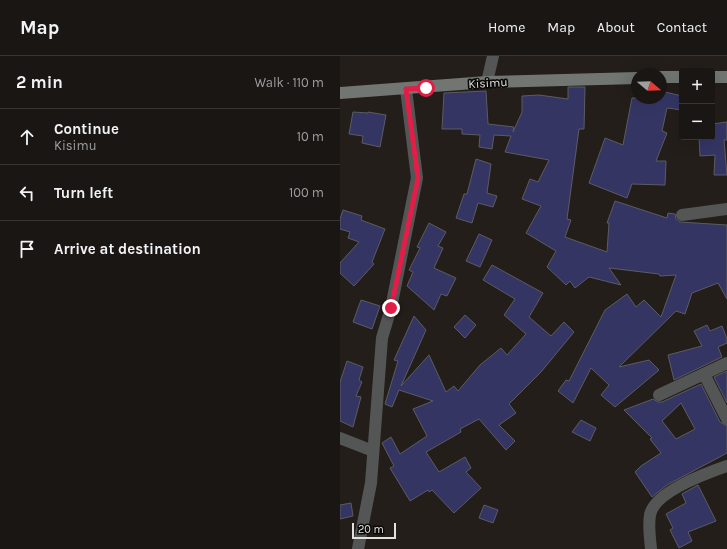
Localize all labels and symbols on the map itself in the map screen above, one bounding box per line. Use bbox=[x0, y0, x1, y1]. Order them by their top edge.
north arrow bbox=[631, 68, 667, 104]
street label: Kisimu bbox=[468, 75, 508, 91]
route start bbox=[417, 79, 435, 97]
route end bbox=[382, 299, 400, 317]
scale bar bbox=[352, 521, 396, 540]

